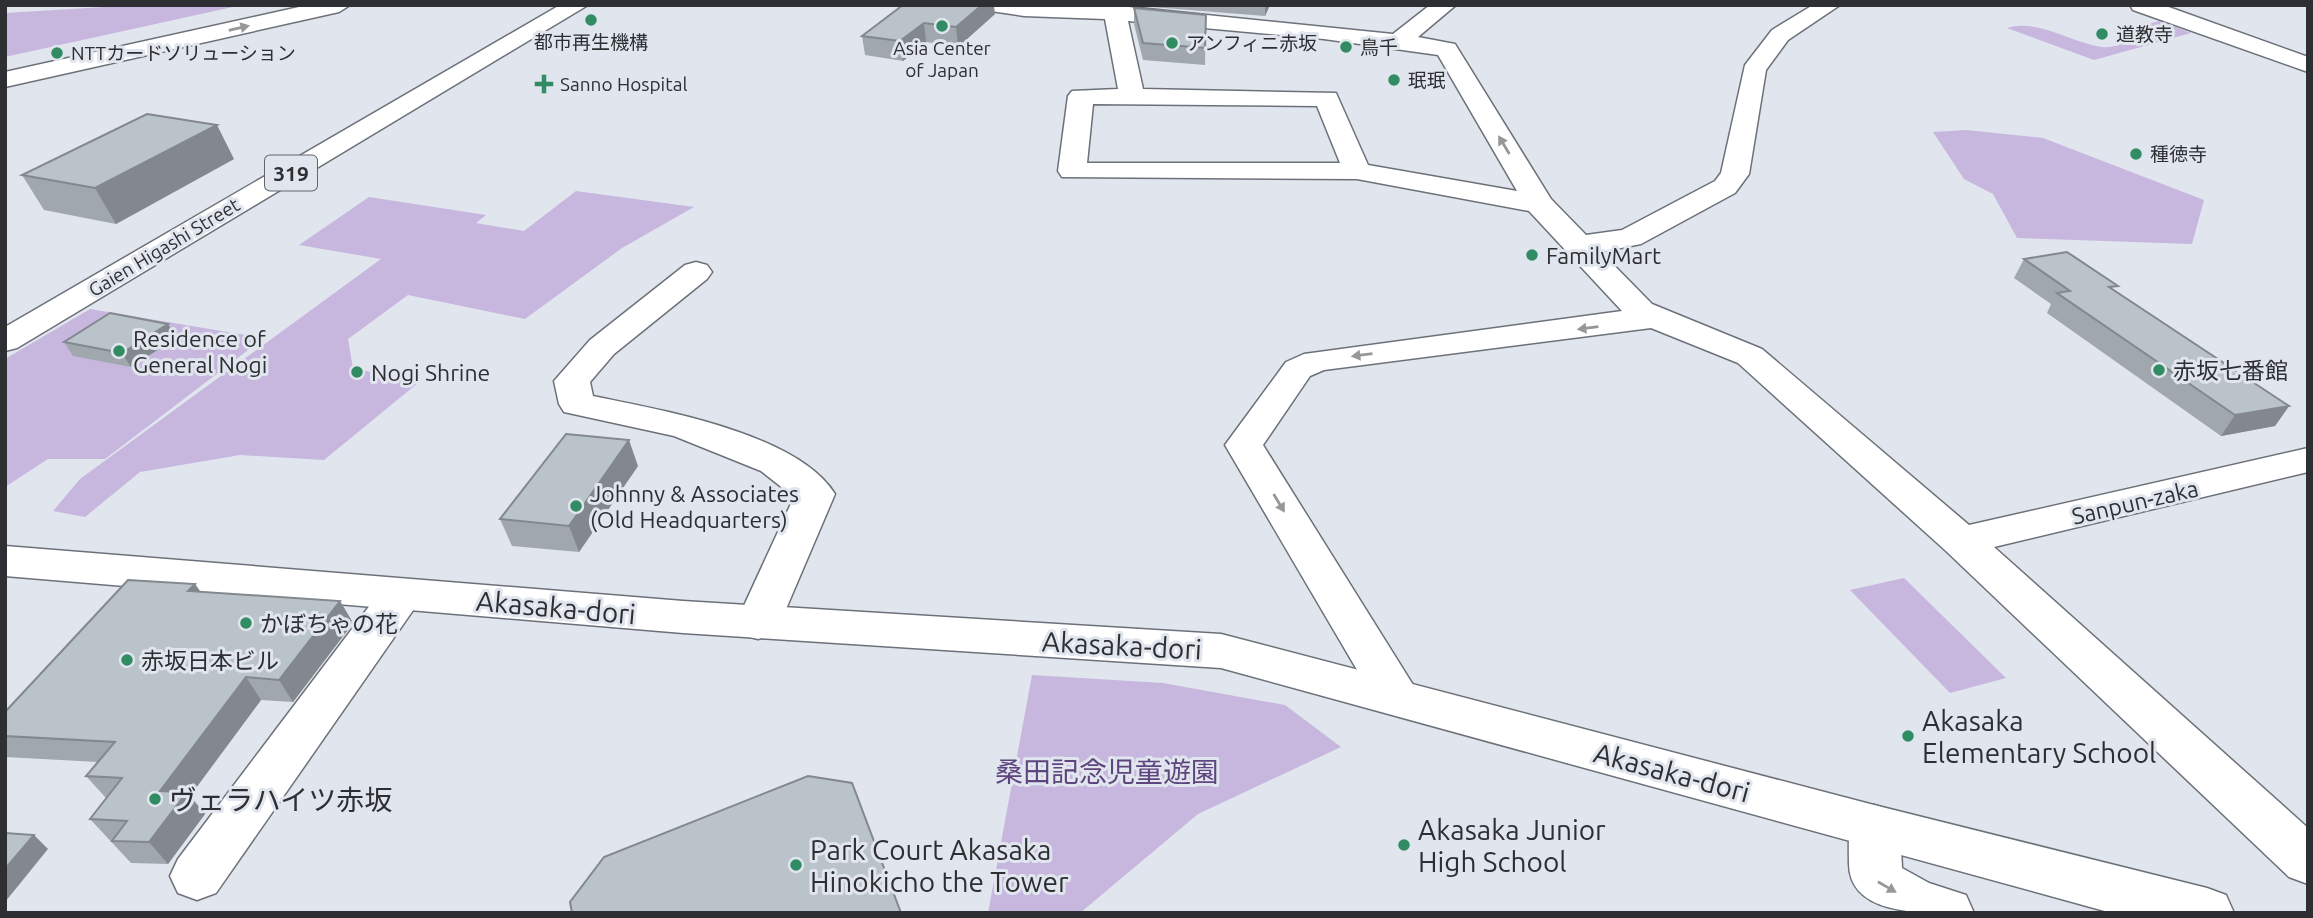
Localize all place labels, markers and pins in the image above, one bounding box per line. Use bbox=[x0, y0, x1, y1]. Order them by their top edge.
marker: 都市再生機構 bbox=[583, 12, 599, 28]
marker: Asia Center of Japan bbox=[934, 18, 950, 34]
place label: 道教寺 bbox=[2116, 23, 2173, 45]
marker: 道教寺 bbox=[2094, 26, 2110, 42]
place label: 都市再生機構 bbox=[534, 31, 648, 53]
place label: アンフィニ赤坂 bbox=[1186, 32, 1317, 54]
marker: アンフィニ赤坂 bbox=[1164, 35, 1180, 51]
place label: 鳥千 bbox=[1360, 36, 1398, 58]
place label: Asia Center of Japan bbox=[893, 37, 991, 81]
marker: 鳥千 bbox=[1338, 39, 1354, 55]
place label: NTTカードソリューション bbox=[71, 42, 296, 64]
marker: NTTカードソリューション bbox=[49, 45, 65, 61]
place label: 珉珉 bbox=[1408, 69, 1446, 91]
marker: 珉珉 bbox=[1386, 72, 1402, 88]
place label: Sanno Hospital bbox=[560, 73, 687, 95]
marker: Sanno Hospital bbox=[534, 74, 554, 94]
place label: 種徳寺 bbox=[2150, 143, 2207, 165]
marker: 種徳寺 bbox=[2128, 146, 2144, 162]
place label: FamilyMart bbox=[1546, 243, 1661, 268]
marker: FamilyMart bbox=[1524, 247, 1540, 263]
place label: Residence of General Nogi bbox=[133, 326, 267, 377]
marker: Residence of General Nogi bbox=[111, 343, 127, 359]
place label: 赤坂七番館 bbox=[2173, 358, 2288, 383]
place label: Nogi Shrine bbox=[371, 360, 490, 385]
marker: 赤坂七番館 bbox=[2151, 362, 2167, 378]
marker: Nogi Shrine bbox=[349, 364, 365, 380]
place label: Johnny & Associates (Old Headquarters) bbox=[590, 481, 799, 533]
marker: Johnny & Associates (Old Headquarters) bbox=[568, 498, 584, 514]
place label: かぼちゃの花 bbox=[260, 611, 398, 636]
marker: かぼちゃの花 bbox=[238, 615, 254, 631]
place label: 赤坂日本ビル bbox=[141, 648, 279, 673]
marker: 赤坂日本ビル bbox=[119, 652, 135, 668]
place label: Akasaka Elementary School bbox=[1922, 705, 2156, 768]
marker: Akasaka Elementary School bbox=[1900, 728, 1916, 744]
place label: ヴェラハイツ赤坂 bbox=[169, 784, 392, 815]
marker: ヴェラハイツ赤坂 bbox=[147, 791, 163, 807]
place label: Akasaka Junior High School bbox=[1418, 814, 1606, 877]
place label: Park Court Akasaka Hinokicho the Tower bbox=[810, 834, 1069, 897]
marker: Akasaka Junior High School bbox=[1396, 837, 1412, 853]
marker: Park Court Akasaka Hinokicho the Tower bbox=[788, 857, 804, 873]

